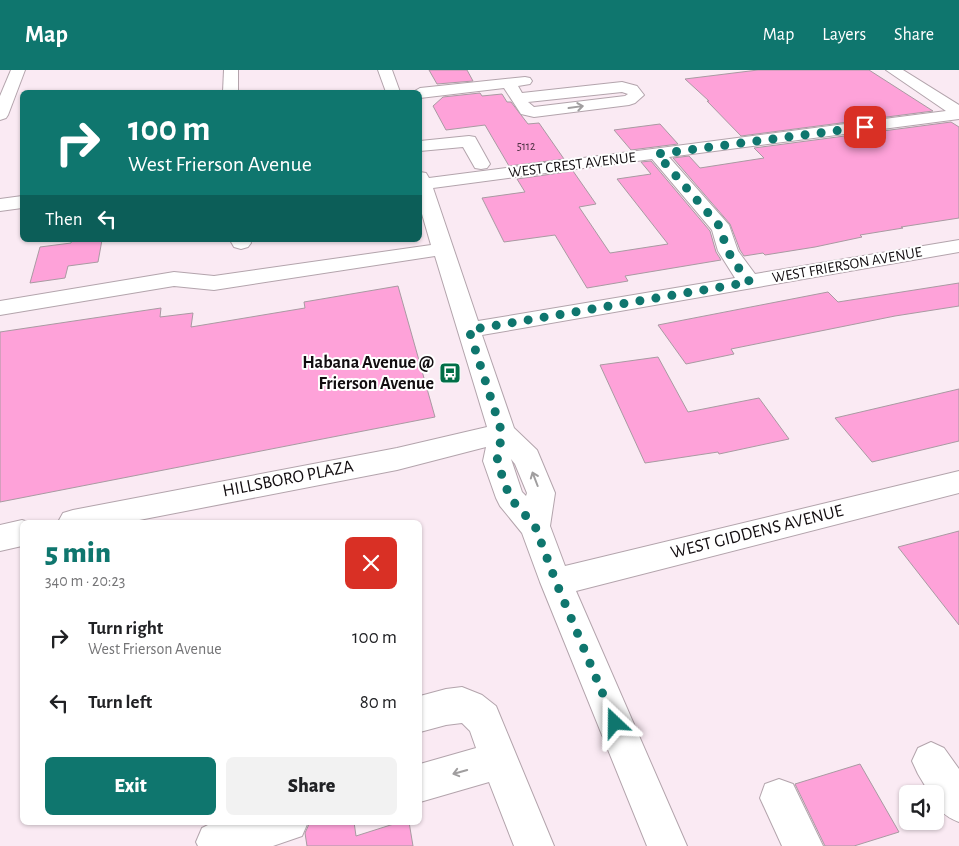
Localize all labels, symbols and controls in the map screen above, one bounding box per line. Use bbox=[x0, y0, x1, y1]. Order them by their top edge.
text: Map bbox=[25, 23, 68, 47]
text: Map bbox=[763, 26, 794, 44]
text: Layers bbox=[822, 26, 866, 44]
text: Share bbox=[894, 26, 934, 44]
one-way arrow bbox=[567, 102, 583, 112]
pin bbox=[844, 106, 886, 148]
icon: right bbox=[45, 110, 110, 175]
text: 100 m bbox=[128, 112, 211, 147]
icon: arrive bbox=[851, 113, 879, 141]
house number: 5112 bbox=[517, 140, 536, 152]
street label: WEST CREST AVENUE bbox=[507, 150, 637, 180]
text: West Frierson Avenue bbox=[128, 153, 312, 175]
icon: left bbox=[93, 205, 121, 233]
text: Then bbox=[45, 210, 83, 229]
street label: WEST FRIERSON AVENUE bbox=[771, 244, 923, 286]
place label: Habana Avenue @ Frierson Avenue bbox=[302, 354, 434, 393]
bus stop icon: Habana Avenue @ Frierson Avenue bbox=[438, 361, 462, 385]
street label: HILLSBORO PLAZA bbox=[221, 457, 356, 501]
one-way arrow bbox=[530, 472, 540, 487]
street label: WEST GIDDENS AVENUE bbox=[669, 502, 845, 562]
button: close bbox=[345, 537, 397, 589]
text: 5 min bbox=[45, 538, 111, 568]
text: 340 m · 20:23 bbox=[45, 573, 125, 589]
text: Turn right bbox=[88, 619, 163, 638]
icon: right bbox=[45, 624, 73, 652]
text: 100 m bbox=[352, 628, 397, 647]
text: West Frierson Avenue bbox=[88, 641, 222, 657]
icon: left bbox=[45, 689, 73, 717]
text: Turn left bbox=[88, 693, 152, 712]
text: 80 m bbox=[360, 693, 397, 712]
position arrow bbox=[588, 696, 640, 748]
button: Exit bbox=[45, 757, 216, 815]
button: Share bbox=[226, 757, 397, 815]
one-way arrow bbox=[453, 767, 469, 777]
map controls bbox=[899, 785, 944, 830]
button: sound bbox=[899, 785, 944, 830]

